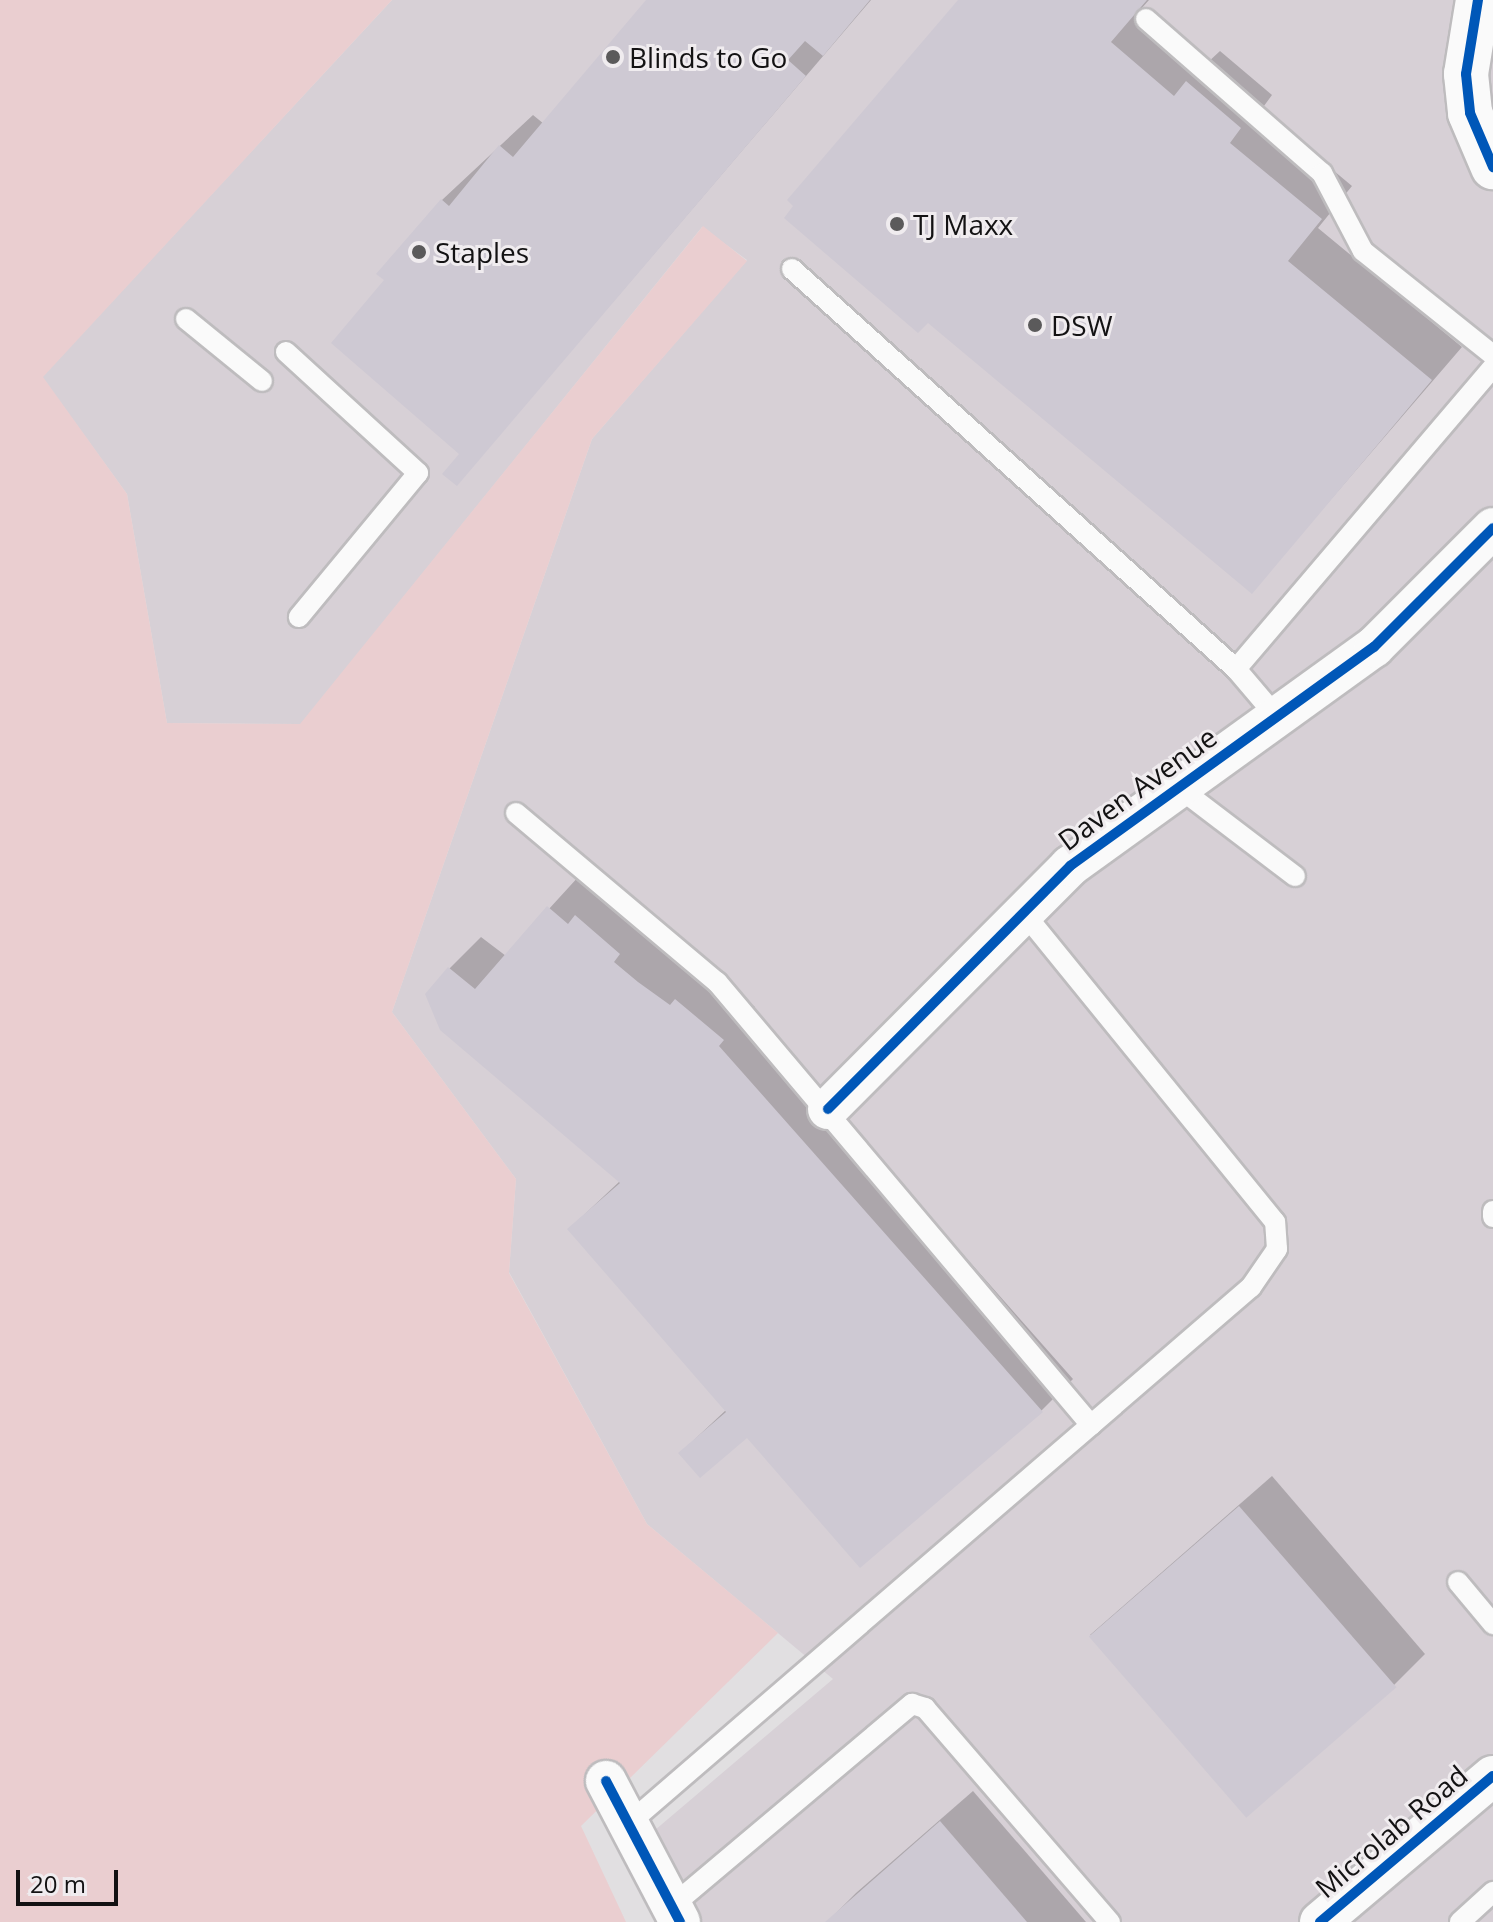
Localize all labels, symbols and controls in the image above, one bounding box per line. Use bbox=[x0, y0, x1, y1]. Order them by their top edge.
place label: Blinds to Go bbox=[629, 40, 787, 74]
marker: Blinds to Go bbox=[604, 48, 622, 66]
place label: TJ Maxx bbox=[913, 207, 1013, 241]
marker: TJ Maxx bbox=[888, 215, 906, 233]
place label: Staples bbox=[435, 235, 529, 269]
marker: Staples bbox=[410, 243, 428, 261]
place label: DSW bbox=[1051, 308, 1113, 342]
marker: DSW bbox=[1026, 316, 1044, 334]
street label: Daven Avenue bbox=[1051, 719, 1223, 857]
street label: Microlab Road bbox=[1308, 1758, 1474, 1904]
scale bar bbox=[20, 1854, 122, 1904]
text: 20 m bbox=[30, 1867, 86, 1900]

